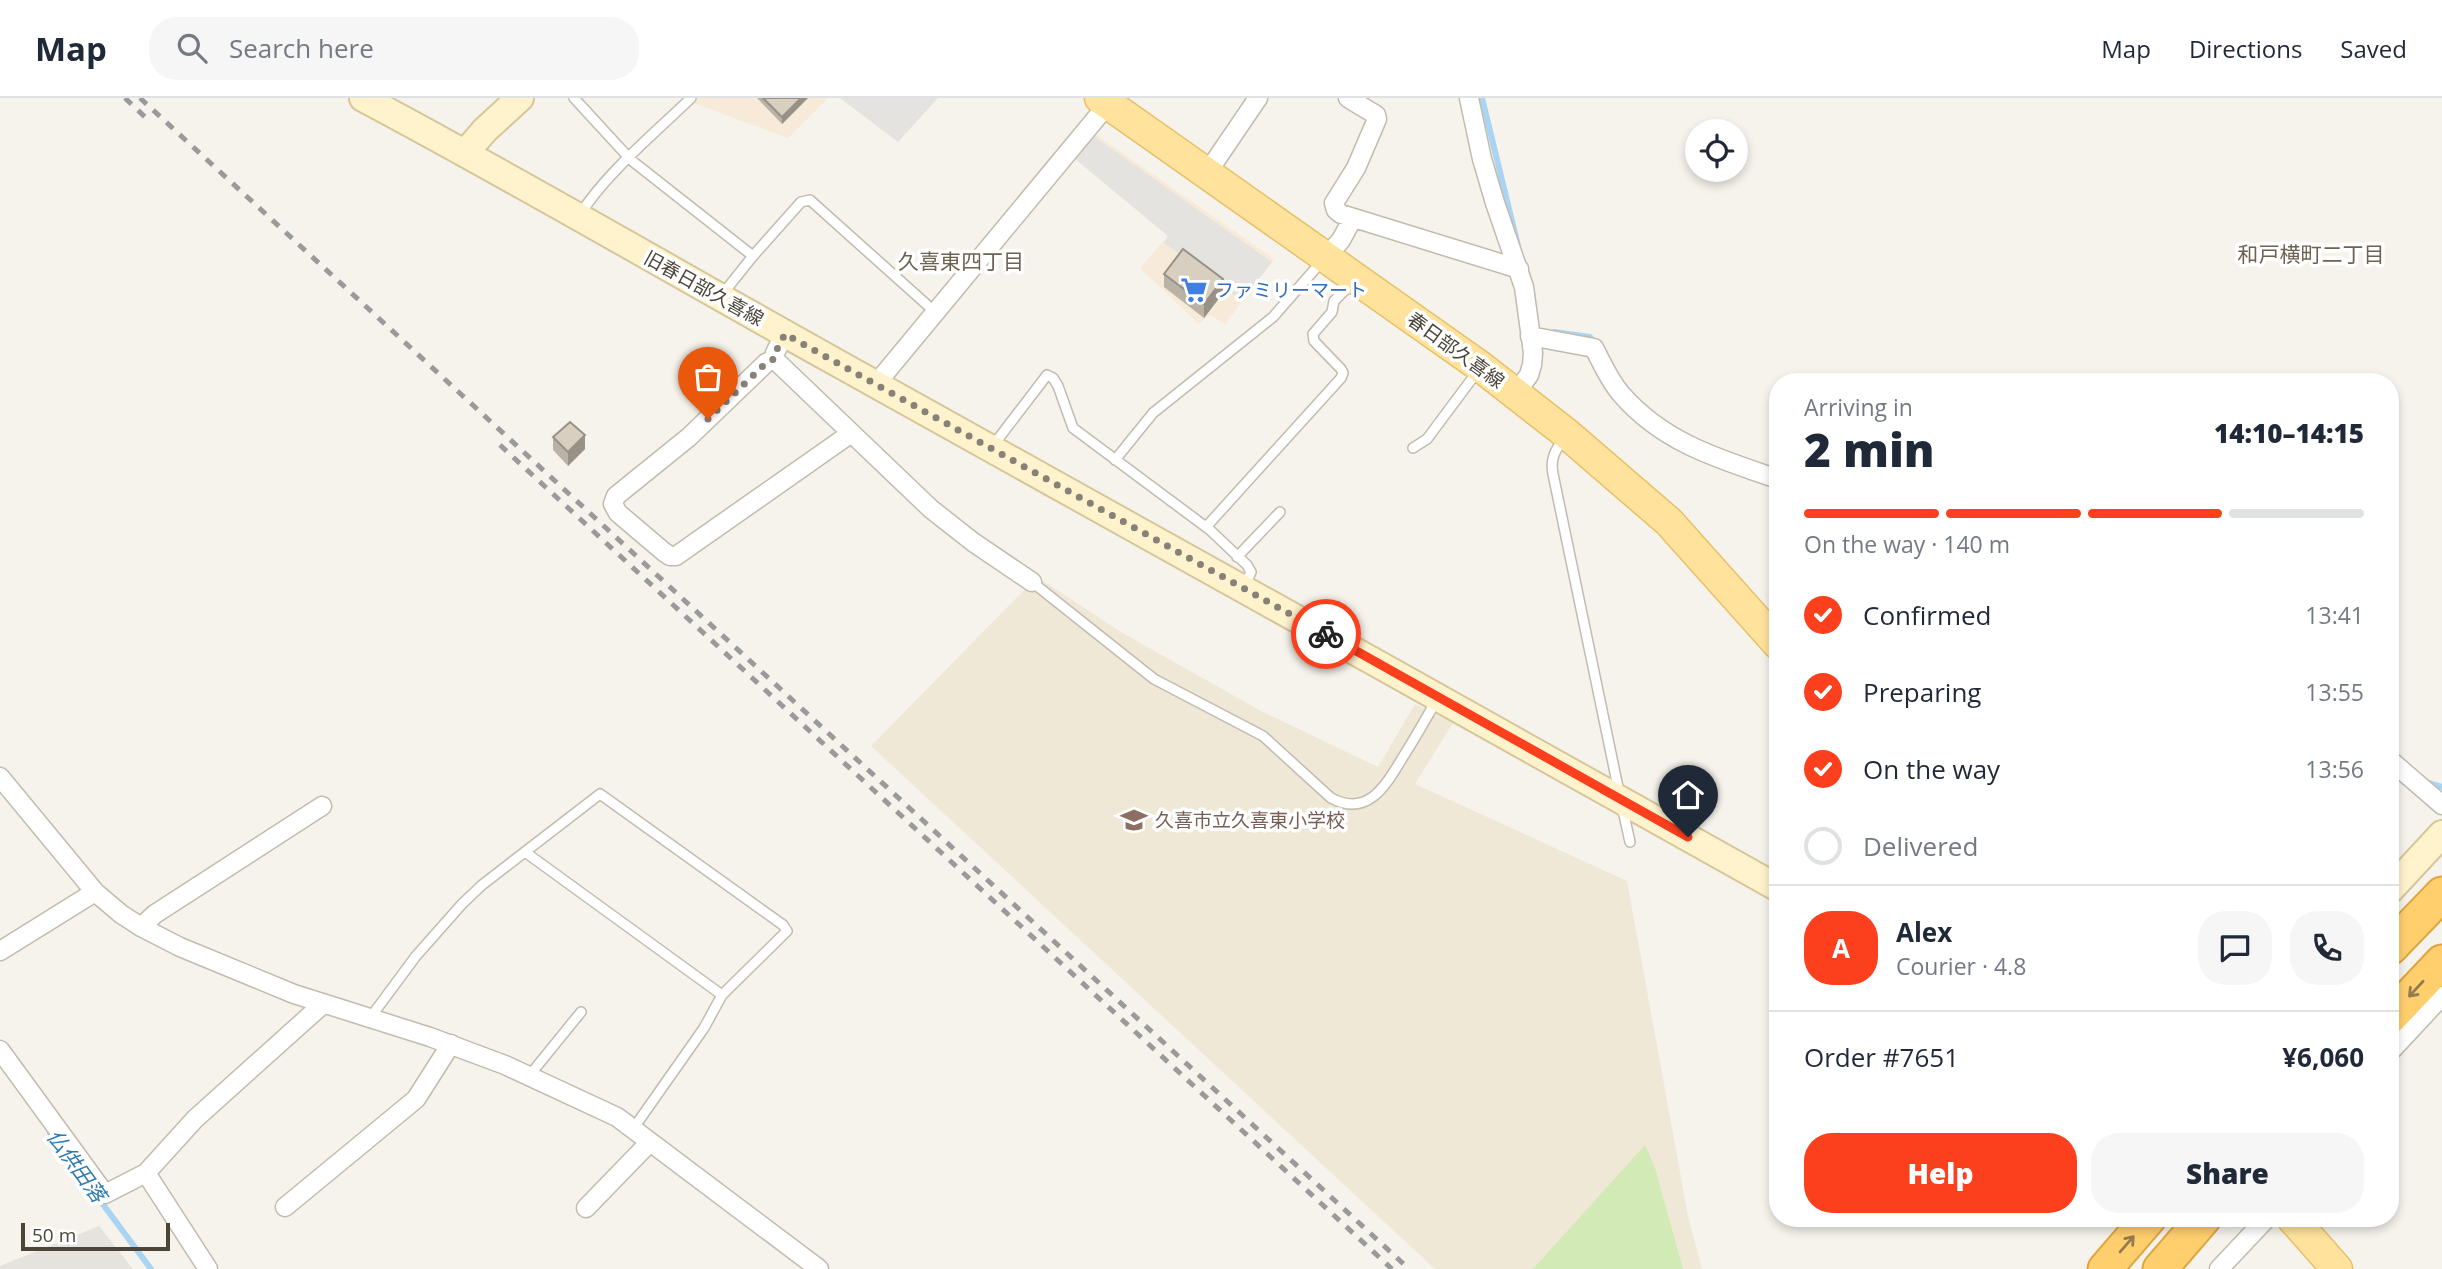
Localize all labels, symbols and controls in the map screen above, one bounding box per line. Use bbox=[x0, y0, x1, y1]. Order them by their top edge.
search box bbox=[149, 17, 639, 80]
text: Map bbox=[35, 26, 107, 71]
icon: search bbox=[173, 29, 211, 67]
text: Search here bbox=[229, 30, 374, 66]
text: Map bbox=[2101, 32, 2151, 65]
text: Directions bbox=[2189, 32, 2302, 65]
text: Saved bbox=[2340, 32, 2407, 65]
map controls bbox=[1685, 119, 1748, 182]
button: locate bbox=[1685, 119, 1748, 182]
district label: 和戸横町二丁目 bbox=[2238, 240, 2385, 268]
street label: 旧春日部久喜線 bbox=[640, 244, 768, 332]
district label: 久喜東四丁目 bbox=[898, 247, 1024, 275]
supermarket icon: ファミリーマート bbox=[1179, 275, 1209, 305]
place label: ファミリーマート bbox=[1215, 277, 1367, 303]
street label: 春日部久喜線 bbox=[1402, 306, 1510, 394]
pin bbox=[678, 347, 738, 419]
icon: bag bbox=[689, 358, 727, 396]
text: Arriving in bbox=[1804, 391, 1913, 423]
text: 14:10–14:15 bbox=[2214, 415, 2364, 451]
text: 2 min bbox=[1804, 418, 1935, 480]
text: On the way · 140 m bbox=[1804, 528, 2010, 560]
icon: check bbox=[1804, 596, 1842, 634]
text: Confirmed bbox=[1863, 597, 1991, 633]
courier bbox=[1291, 599, 1361, 669]
text: 13:41 bbox=[2305, 599, 2364, 631]
icon: bike bbox=[1307, 615, 1345, 653]
icon: check bbox=[1804, 673, 1842, 711]
text: Preparing bbox=[1863, 674, 1981, 710]
text: 13:55 bbox=[2305, 676, 2364, 708]
icon: check bbox=[1804, 750, 1842, 788]
text: On the way bbox=[1863, 751, 2000, 787]
text: 13:56 bbox=[2305, 753, 2364, 785]
pin bbox=[1658, 765, 1718, 837]
icon: home bbox=[1669, 776, 1707, 814]
school or university icon: 久喜市立久喜東小学校 bbox=[1119, 805, 1149, 835]
place label: 久喜市立久喜東小学校 bbox=[1155, 807, 1345, 833]
text: Delivered bbox=[1863, 828, 1978, 864]
button: chat bbox=[2198, 911, 2272, 985]
button: phone bbox=[2290, 911, 2364, 985]
text: Alex bbox=[1896, 914, 1952, 950]
text: A bbox=[1832, 930, 1850, 966]
text: Courier · 4.8 bbox=[1896, 950, 2026, 982]
one-way arrow bbox=[2408, 980, 2425, 997]
text: Order #7651 bbox=[1804, 1039, 1959, 1075]
text: ¥6,060 bbox=[2282, 1039, 2364, 1075]
water label: 仏供田落 bbox=[41, 1123, 115, 1210]
button: Help bbox=[1804, 1133, 2077, 1213]
button: Share bbox=[2091, 1133, 2364, 1213]
scale bar bbox=[21, 1220, 170, 1252]
text: 50 m bbox=[32, 1222, 76, 1248]
one-way arrow bbox=[2119, 1235, 2135, 1253]

